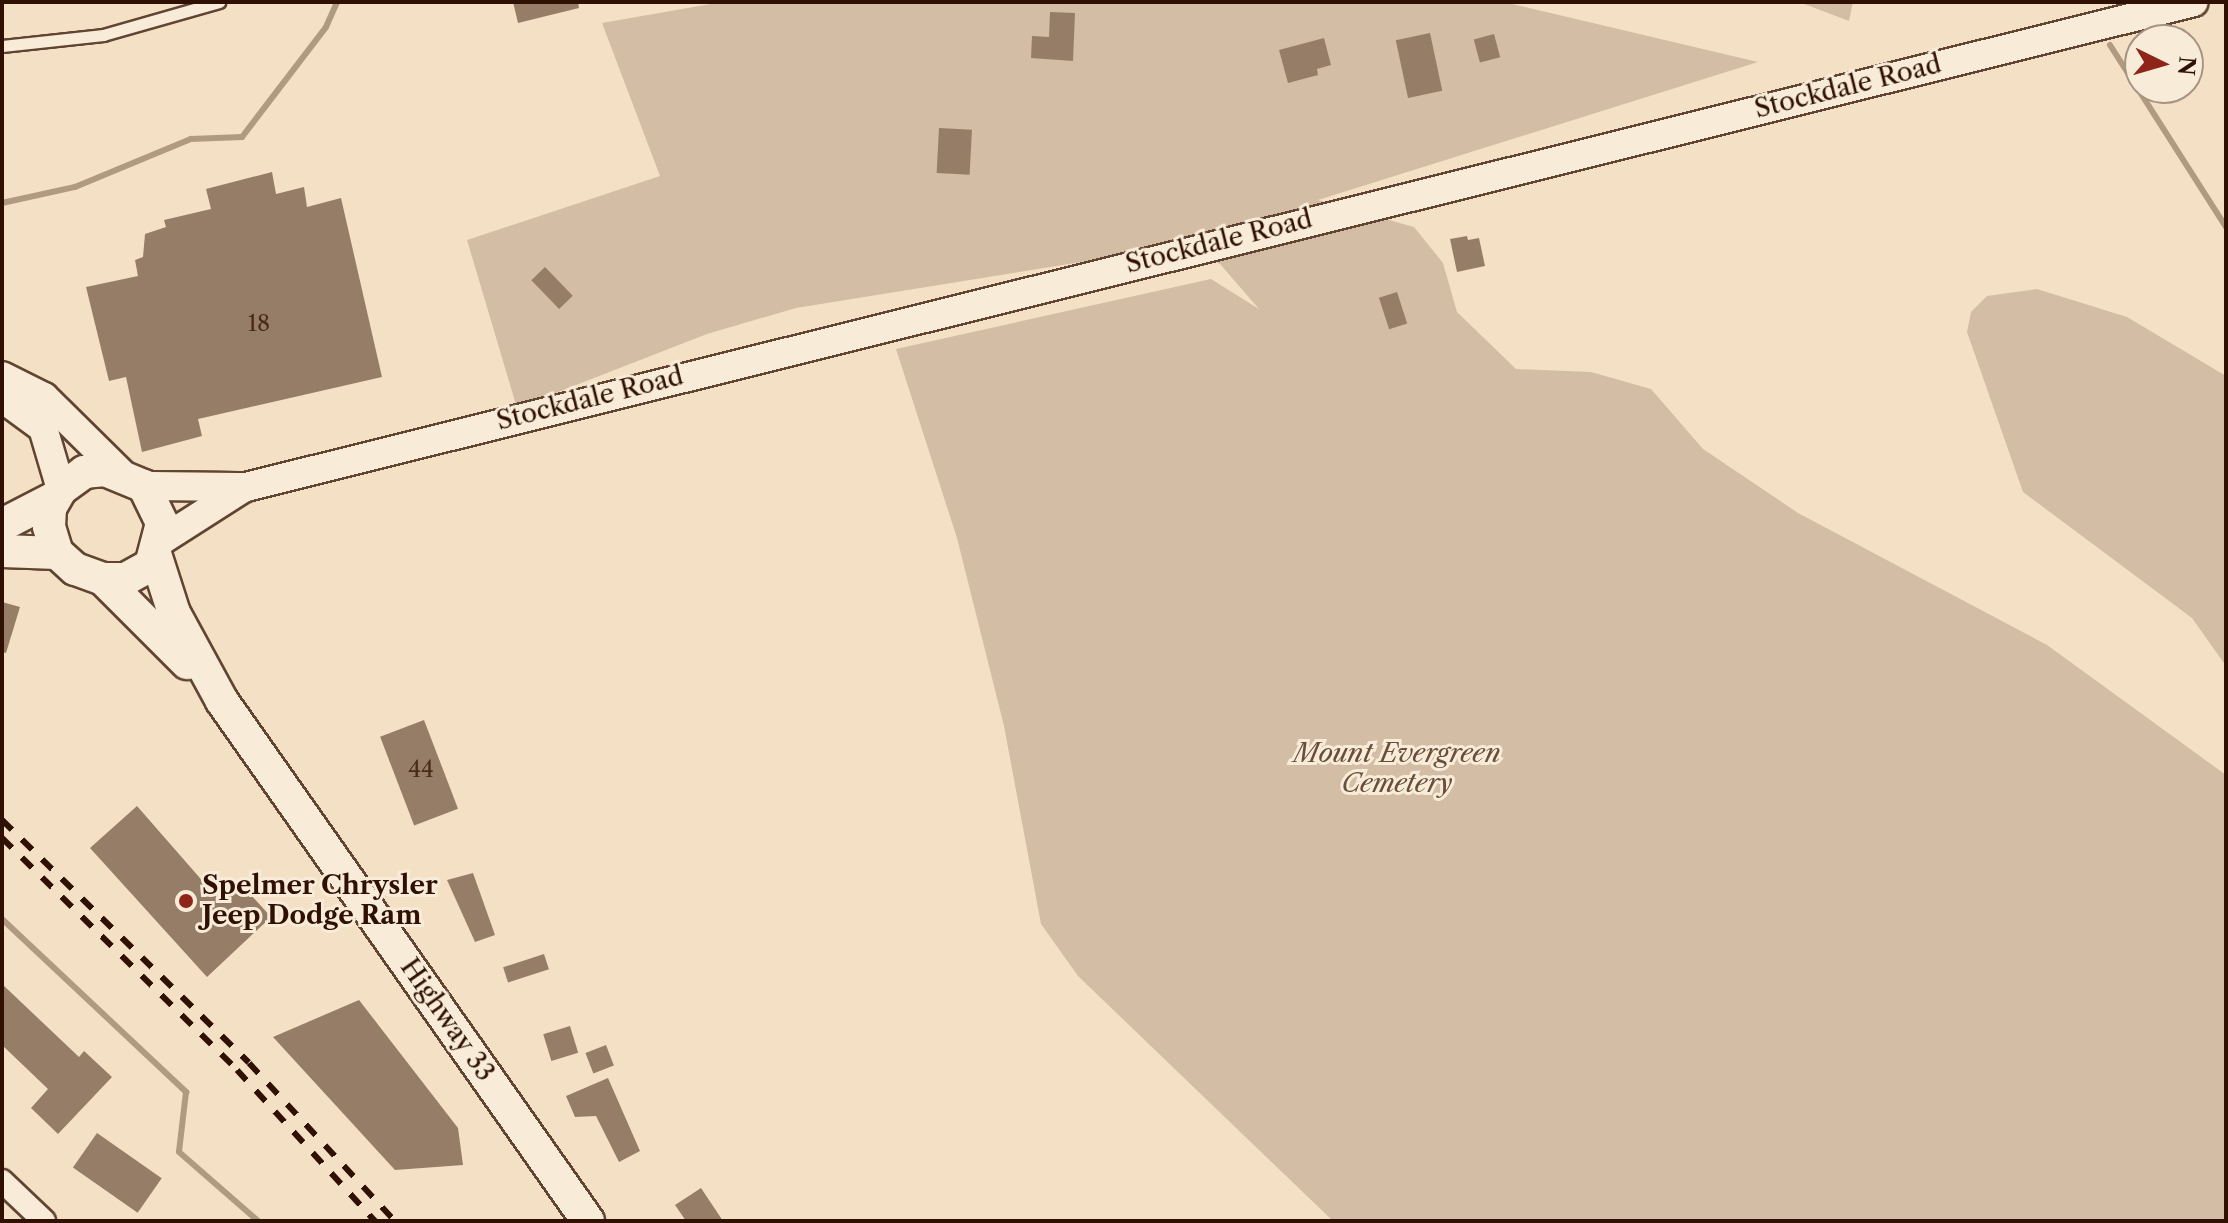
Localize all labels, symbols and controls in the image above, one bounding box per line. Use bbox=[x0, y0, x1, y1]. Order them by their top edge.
north arrow bbox=[2124, 24, 2204, 104]
street label: Stockdale Road bbox=[1751, 49, 1945, 125]
text: N bbox=[2172, 55, 2201, 77]
street label: Stockdale Road bbox=[1122, 204, 1316, 280]
house number: 18 bbox=[248, 311, 270, 337]
street label: Stockdale Road bbox=[493, 361, 687, 437]
park label: Mount Evergreen Cemetery bbox=[1293, 738, 1501, 800]
house number: 44 bbox=[408, 757, 434, 783]
place label: Spelmer Chrysler Jeep Dodge Ram bbox=[202, 870, 438, 932]
marker: Spelmer Chrysler Jeep Dodge Ram bbox=[177, 892, 195, 910]
street label: Highway 33 bbox=[393, 952, 501, 1088]

